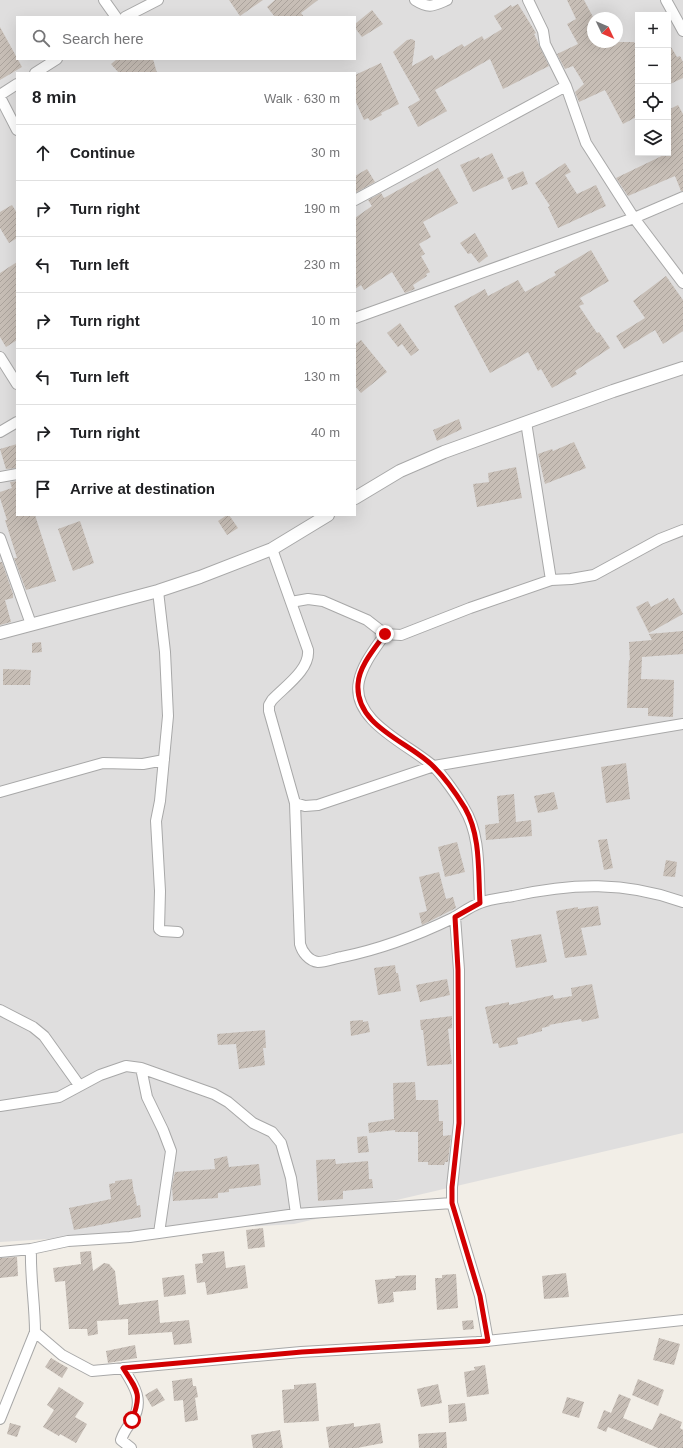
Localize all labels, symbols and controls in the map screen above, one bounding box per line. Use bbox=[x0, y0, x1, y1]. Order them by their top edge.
north arrow bbox=[587, 12, 623, 48]
map controls bbox=[635, 12, 671, 156]
button: + bbox=[635, 12, 671, 48]
search box bbox=[16, 16, 356, 60]
icon: search bbox=[30, 27, 52, 49]
text: Search here bbox=[62, 30, 144, 47]
button: − bbox=[635, 48, 671, 84]
button: locate bbox=[635, 84, 671, 120]
text: 8 min bbox=[32, 88, 76, 107]
text: Walk · 630 m bbox=[264, 91, 340, 106]
button: layers bbox=[635, 120, 671, 156]
icon: ahead bbox=[32, 142, 54, 164]
text: Continue bbox=[70, 144, 135, 161]
text: 30 m bbox=[311, 145, 340, 160]
icon: right bbox=[32, 198, 54, 220]
text: Turn right bbox=[70, 200, 140, 217]
text: 190 m bbox=[304, 201, 340, 216]
icon: left bbox=[32, 254, 54, 276]
text: Turn left bbox=[70, 256, 129, 273]
text: 230 m bbox=[304, 257, 340, 272]
icon: right bbox=[32, 310, 54, 332]
text: Turn right bbox=[70, 312, 140, 329]
text: 10 m bbox=[311, 313, 340, 328]
icon: left bbox=[32, 366, 54, 388]
text: Turn left bbox=[70, 368, 129, 385]
text: 130 m bbox=[304, 369, 340, 384]
icon: right bbox=[32, 422, 54, 444]
text: Turn right bbox=[70, 424, 140, 441]
text: 40 m bbox=[311, 425, 340, 440]
icon: arrive bbox=[32, 478, 54, 500]
text: Arrive at destination bbox=[70, 480, 215, 497]
route end bbox=[376, 625, 394, 643]
route start bbox=[123, 1411, 141, 1429]

